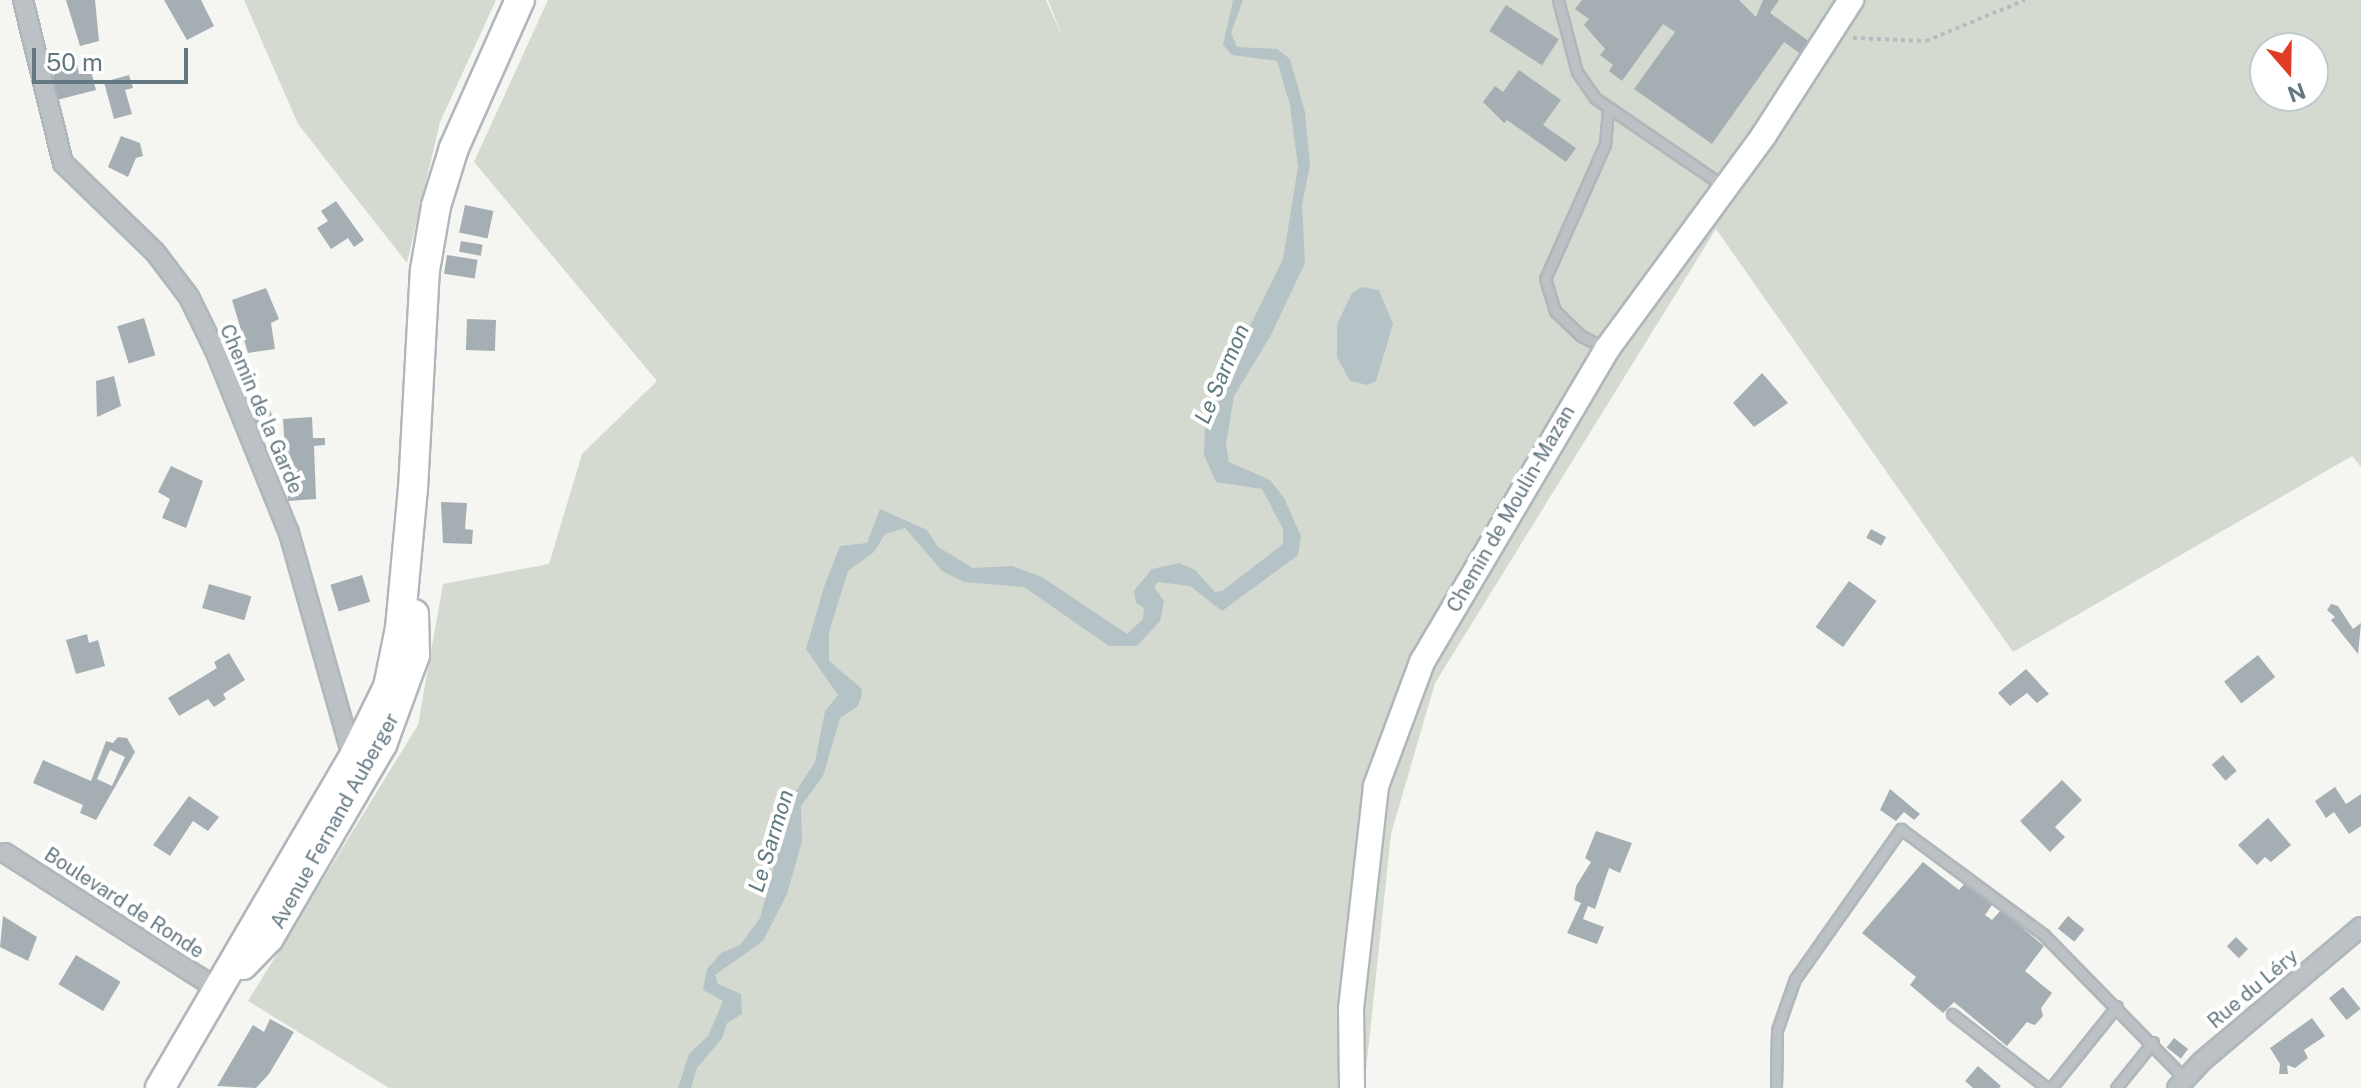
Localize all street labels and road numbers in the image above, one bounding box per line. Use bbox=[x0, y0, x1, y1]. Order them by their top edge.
street label: Chemin de la Garde bbox=[214, 321, 308, 497]
street label: Chemin de Moulin-Mazan bbox=[1442, 401, 1580, 617]
street label: Avenue Fernand Auberger bbox=[266, 709, 404, 933]
street label: Boulevard de Ronde bbox=[39, 842, 209, 964]
street label: Rue du Léry bbox=[2203, 944, 2303, 1034]

